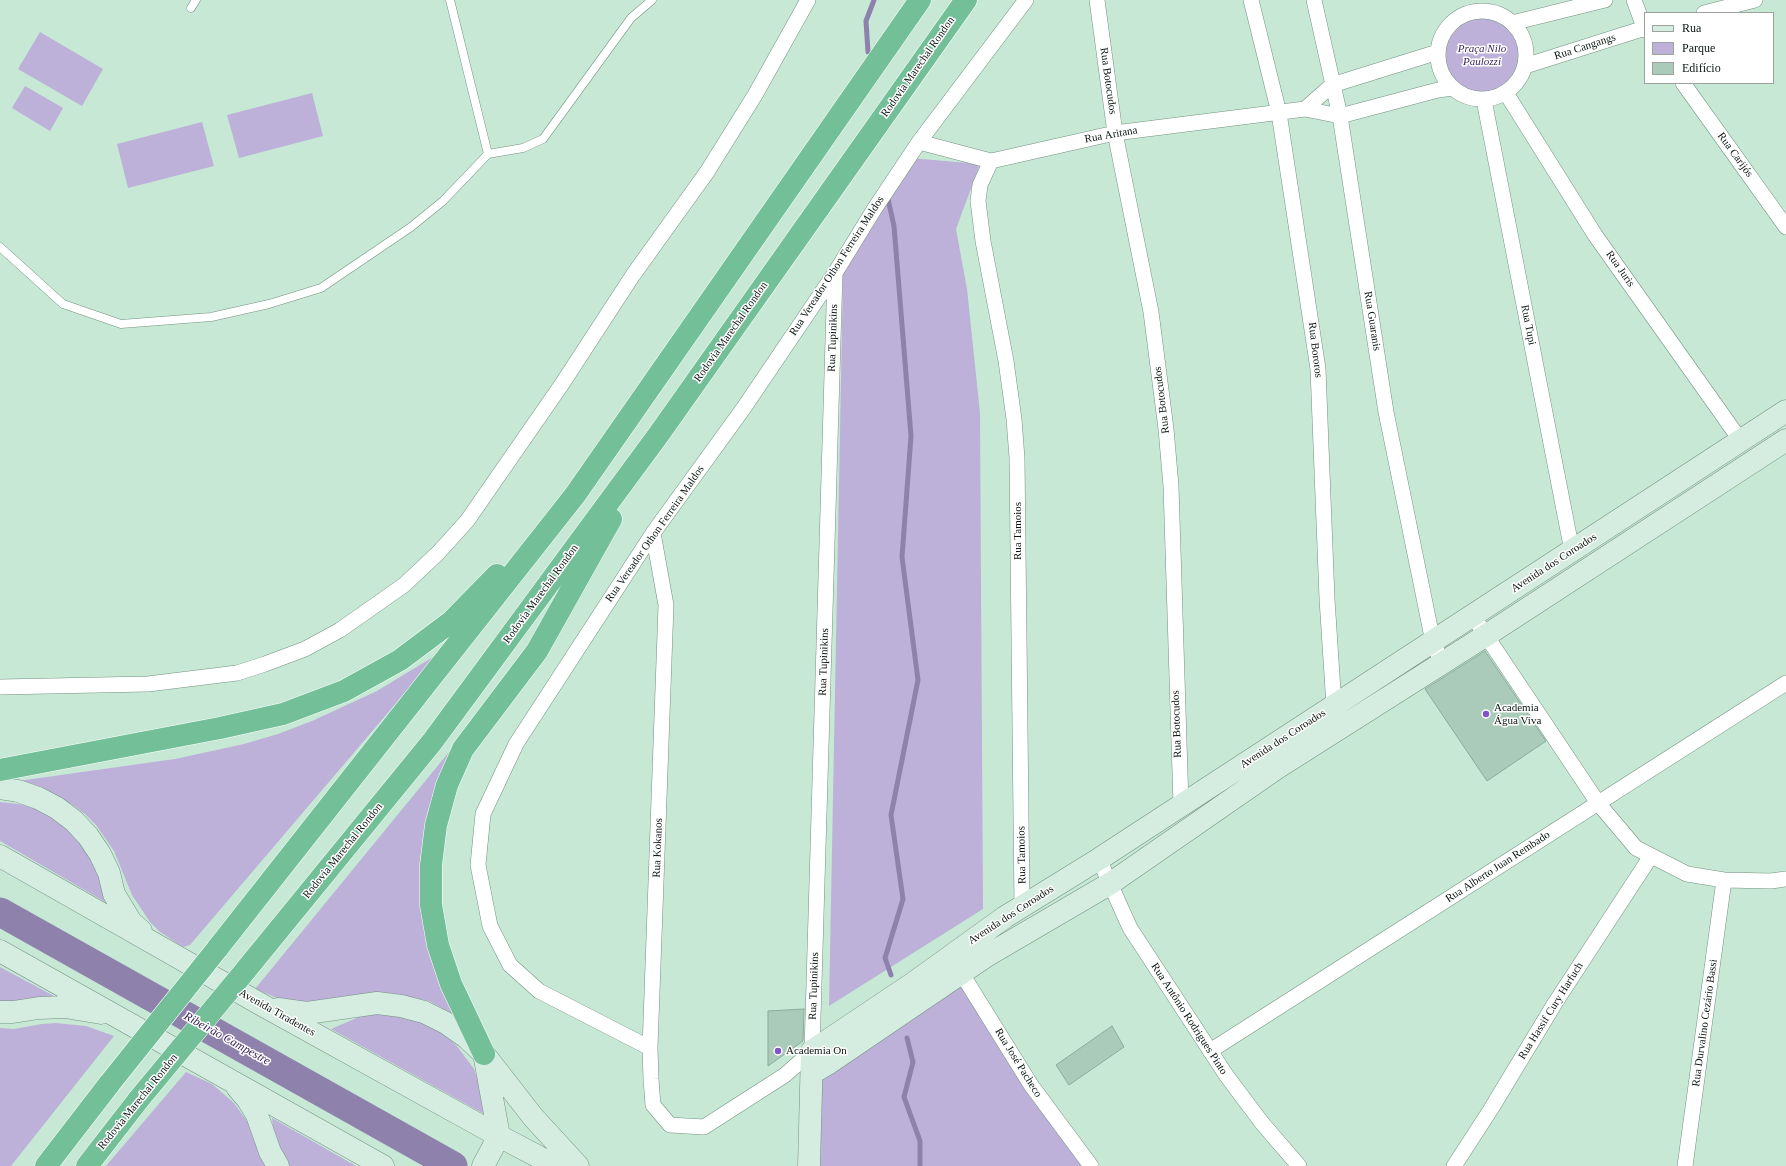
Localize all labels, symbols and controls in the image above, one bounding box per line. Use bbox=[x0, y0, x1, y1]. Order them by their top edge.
legend bbox=[1644, 12, 1774, 84]
street label: Rodovia Marechal Rondon bbox=[878, 14, 958, 120]
text: Rua bbox=[1682, 21, 1701, 35]
street label: Rua Cangangs bbox=[1553, 31, 1617, 63]
text: Parque bbox=[1682, 41, 1715, 55]
park label: Praça Nilo Paulozzi bbox=[1458, 42, 1506, 68]
street label: Rua Botocudos bbox=[1097, 47, 1119, 115]
text: Edifício bbox=[1682, 61, 1721, 75]
street label: Rua Aritana bbox=[1084, 124, 1138, 146]
street label: Rua Carijós bbox=[1714, 130, 1756, 180]
street label: Rua Vereador Othon Ferreira Maldos bbox=[787, 194, 887, 338]
street label: Rua Juris bbox=[1603, 248, 1637, 290]
street label: Rodovia Marechal Rondon bbox=[691, 279, 771, 385]
street label: Rua Guaranis bbox=[1361, 290, 1383, 352]
street label: Rua Tupinikins bbox=[825, 304, 841, 372]
street label: Rua Tupi bbox=[1518, 304, 1538, 346]
street label: Rua Bororos bbox=[1305, 321, 1325, 379]
street label: Rua Botocudos bbox=[1151, 366, 1173, 434]
street label: Rua Vereador Othon Ferreira Maldos bbox=[603, 463, 707, 605]
street label: Rua Tamoios bbox=[1011, 502, 1025, 560]
street label: Avenida dos Coroados bbox=[1509, 530, 1599, 596]
street label: Rodovia Marechal Rondon bbox=[501, 542, 581, 646]
street label: Rua Tupinikins bbox=[816, 628, 832, 696]
street label: Rua Botocudos bbox=[1169, 690, 1185, 758]
place label: Academia Água Viva bbox=[1494, 701, 1541, 727]
street label: Avenida dos Coroados bbox=[1238, 706, 1328, 772]
marker: Academia Água Viva bbox=[1481, 709, 1491, 719]
street label: Rodovia Marechal Rondon bbox=[300, 801, 386, 901]
street label: Rua Kokanos bbox=[650, 818, 666, 878]
street label: Rua Tamoios bbox=[1015, 826, 1029, 884]
street label: Rua Alberto Juan Rembado bbox=[1443, 828, 1553, 906]
street label: Avenida dos Coroados bbox=[966, 882, 1056, 948]
street label: Rua Tupinikins bbox=[806, 952, 822, 1020]
street label: Rua Durvalino Cezário Bassi bbox=[1690, 958, 1720, 1088]
street label: Rua Hassif Cury Harfuch bbox=[1516, 960, 1586, 1062]
street label: Rua Antônio Rodrigues Pinto bbox=[1148, 961, 1230, 1077]
street label: Avenida Tiradentes bbox=[237, 987, 317, 1039]
water label: Ribeirão Campestre bbox=[181, 1009, 273, 1069]
street label: Rua José Pacheco bbox=[992, 1026, 1044, 1100]
place label: Academia On bbox=[786, 1044, 847, 1058]
marker: Academia On bbox=[773, 1046, 783, 1056]
street label: Rodovia Marechal Rondon bbox=[95, 1052, 181, 1152]

